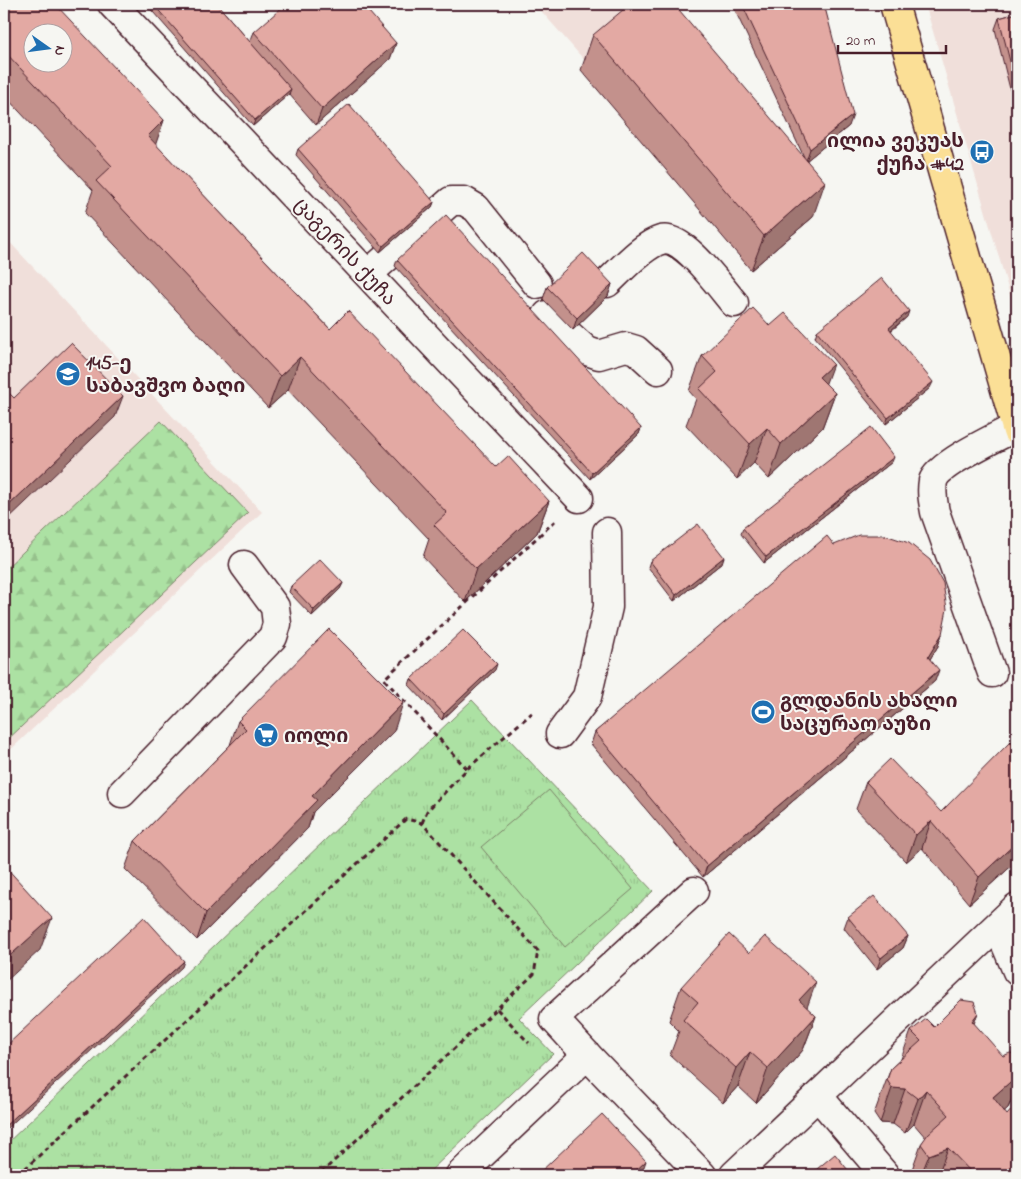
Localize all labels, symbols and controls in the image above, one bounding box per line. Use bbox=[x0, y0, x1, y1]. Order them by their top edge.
north arrow bbox=[22, 22, 72, 72]
scale bar bbox=[838, 22, 946, 54]
text: 20 m bbox=[846, 30, 876, 52]
text: N bbox=[48, 44, 70, 58]
place label: ილია ვეკუას ქუჩა #42 bbox=[827, 128, 964, 180]
bus stop icon: ილია ვეკუას ქუჩა #42 bbox=[969, 139, 995, 165]
street label: ცაგერის ქუჩა bbox=[286, 192, 402, 313]
place label: 145-ე საბავშვო ბაღი bbox=[86, 350, 245, 402]
school or university icon: 145-ე საბავშვო ბაღი bbox=[55, 361, 81, 387]
place label: გლდანის ახალი საცურაო აუზი bbox=[780, 688, 958, 740]
sports icon: გლდანის ახალი საცურაო აუზი bbox=[750, 699, 776, 725]
supermarket icon: იოლი bbox=[253, 722, 279, 748]
place label: იოლი bbox=[284, 723, 348, 752]

